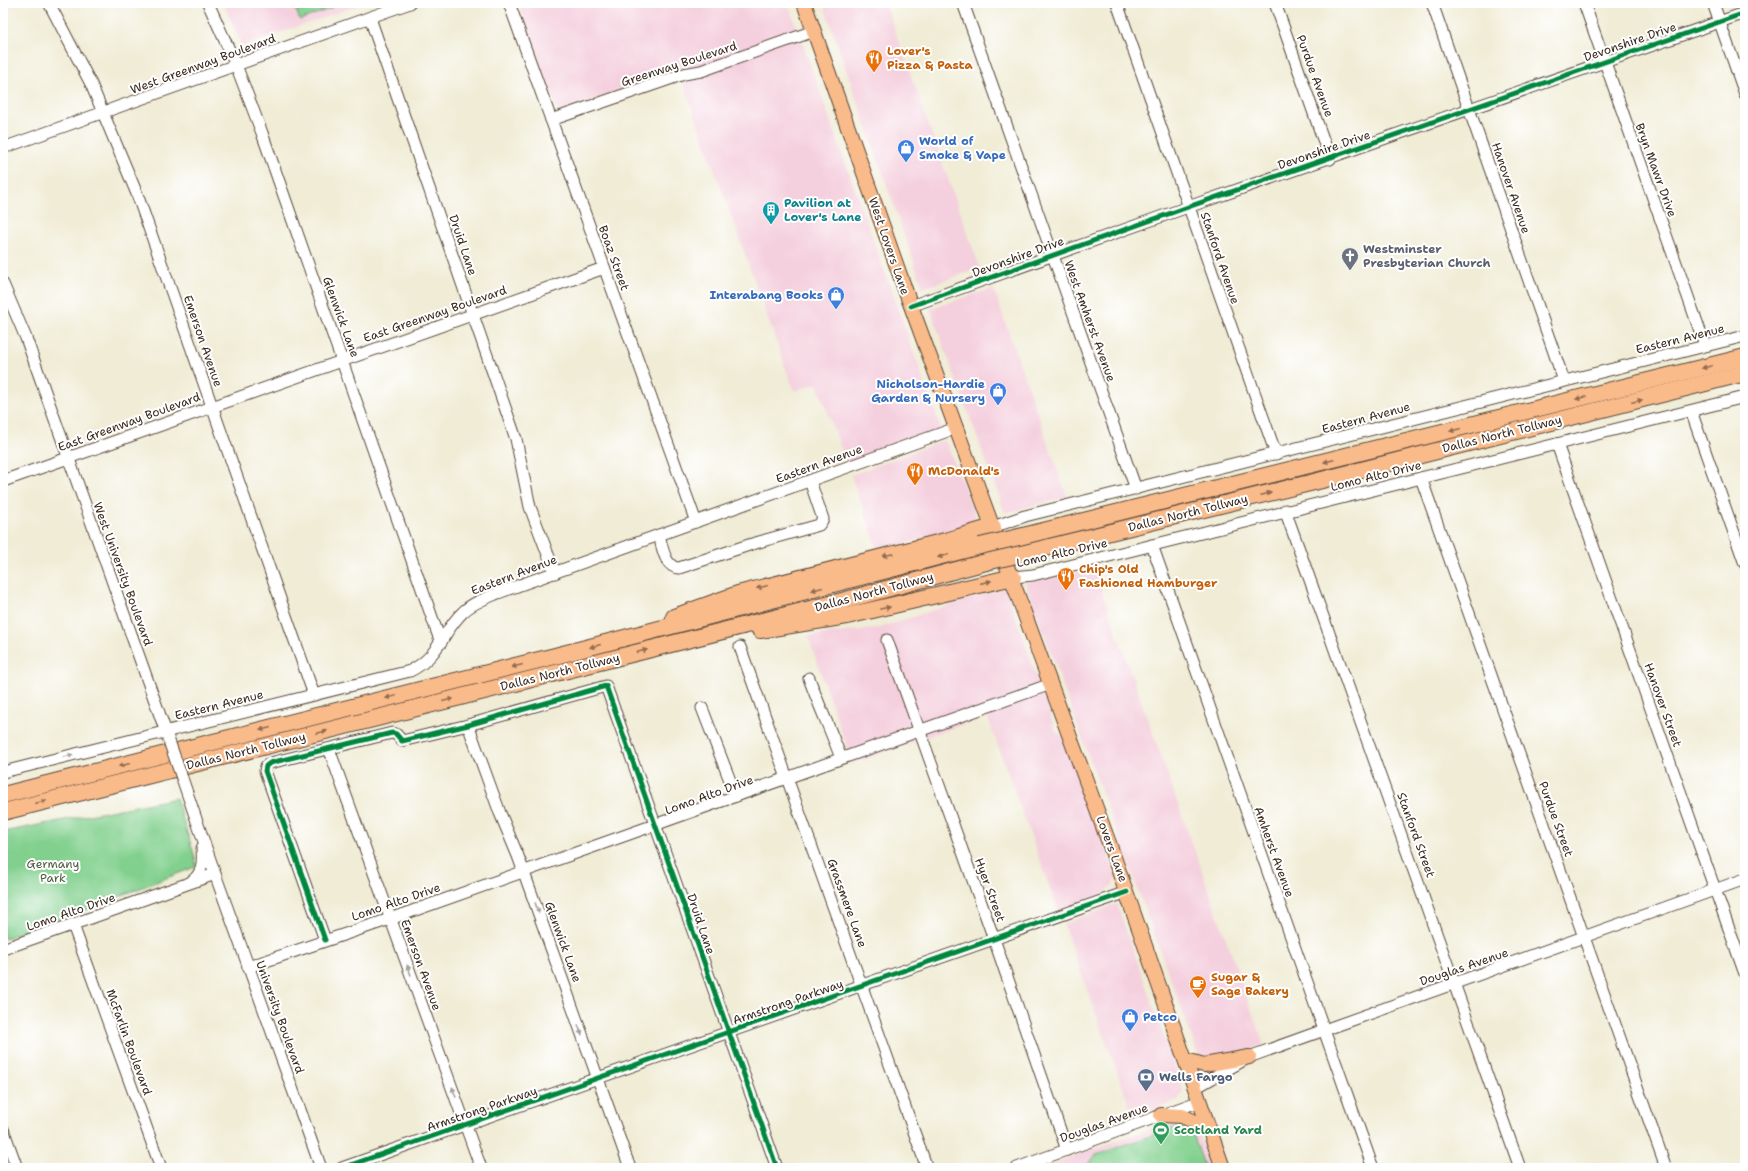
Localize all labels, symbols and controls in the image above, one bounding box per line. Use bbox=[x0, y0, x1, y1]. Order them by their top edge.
street label: Devonshire Drive bbox=[1582, 19, 1679, 65]
street label: West Greenway Boulevard bbox=[128, 30, 278, 98]
street label: Purdue Avenue bbox=[1293, 33, 1337, 119]
street label: Greenway Boulevard bbox=[619, 38, 739, 90]
place label: Lover's Pizza & Pasta bbox=[887, 43, 974, 73]
restaurant icon: Lover's Pizza & Pasta bbox=[864, 48, 884, 73]
street label: Bryn Mawr Drive bbox=[1632, 121, 1680, 219]
street label: Devonshire Drive bbox=[1276, 127, 1373, 173]
place label: World of Smoke & Vape bbox=[919, 133, 1006, 163]
shop icon: World of Smoke & Vape bbox=[896, 138, 916, 163]
street label: Hanover Avenue bbox=[1488, 140, 1534, 236]
place label: Pavilion at Lover's Lane bbox=[784, 195, 861, 225]
street label: West Lovers Lane bbox=[865, 195, 913, 297]
building icon: Pavilion at Lover's Lane bbox=[761, 200, 781, 225]
street label: Stanford Avenue bbox=[1197, 210, 1243, 306]
street label: Druid Lane bbox=[445, 213, 481, 278]
street label: Boaz Street bbox=[595, 223, 633, 293]
street label: Devonshire Drive bbox=[970, 233, 1066, 281]
place label: Westminster Presbyterian Church bbox=[1363, 241, 1490, 271]
church icon: Westminster Presbyterian Church bbox=[1340, 246, 1360, 271]
street label: West Amherst Avenue bbox=[1061, 258, 1120, 384]
street label: Glenwick Lane bbox=[319, 274, 363, 360]
street label: East Greenway Boulevard bbox=[361, 282, 509, 346]
shop icon: Interabang Books bbox=[826, 285, 846, 310]
place label: Interabang Books bbox=[709, 287, 823, 303]
street label: Emerson Avenue bbox=[180, 293, 226, 389]
street label: Eastern Avenue bbox=[1634, 320, 1726, 358]
one-way arrow bbox=[1701, 364, 1713, 370]
place label: Nicholson-Hardie Garden & Nursery bbox=[871, 376, 985, 406]
shop icon: Nicholson-Hardie Garden & Nursery bbox=[988, 381, 1008, 406]
street label: East Greenway Boulevard bbox=[56, 389, 203, 455]
one-way arrow bbox=[1575, 395, 1587, 401]
one-way arrow bbox=[1631, 397, 1643, 403]
street label: Eastern Avenue bbox=[1320, 398, 1412, 437]
street label: Dallas North Tollway bbox=[1441, 411, 1563, 457]
one-way arrow bbox=[1449, 427, 1461, 433]
street label: Eastern Avenue bbox=[774, 441, 865, 487]
street label: Lomo Alto Drive bbox=[1329, 457, 1423, 495]
one-way arrow bbox=[1323, 459, 1335, 465]
restaurant icon: McDonald's bbox=[905, 461, 925, 486]
place label: McDonald's bbox=[928, 463, 1000, 479]
street label: Dallas North Tollway bbox=[1127, 490, 1249, 536]
one-way arrow bbox=[1260, 490, 1273, 496]
street label: West University Boulevard bbox=[90, 500, 157, 648]
street label: Lomo Alto Drive bbox=[1015, 535, 1109, 571]
street label: Eastern Avenue bbox=[469, 551, 559, 599]
one-way arrow bbox=[882, 552, 894, 558]
one-way arrow bbox=[936, 554, 949, 560]
place label: Chip's Old Fashioned Hamburger bbox=[1079, 561, 1218, 591]
restaurant icon: Chip's Old Fashioned Hamburger bbox=[1056, 566, 1076, 591]
street label: Dallas North Tollway bbox=[813, 568, 935, 616]
one-way arrow bbox=[979, 579, 992, 585]
one-way arrow bbox=[756, 584, 768, 590]
one-way arrow bbox=[811, 587, 823, 593]
one-way arrow bbox=[879, 604, 892, 610]
one-way arrow bbox=[588, 643, 600, 649]
one-way arrow bbox=[636, 648, 648, 654]
street label: Dallas North Tollway bbox=[499, 649, 621, 695]
street label: Hanover Street bbox=[1640, 661, 1686, 749]
one-way arrow bbox=[511, 663, 523, 669]
street label: Eastern Avenue bbox=[173, 686, 265, 724]
one-way arrow bbox=[385, 695, 397, 701]
one-way arrow bbox=[442, 697, 454, 703]
one-way arrow bbox=[259, 726, 271, 732]
street label: Dallas North Tollway bbox=[185, 728, 307, 774]
one-way arrow bbox=[316, 729, 328, 735]
one-way arrow bbox=[62, 753, 74, 759]
one-way arrow bbox=[118, 762, 131, 768]
street label: Lomo Alto Drive bbox=[663, 772, 756, 818]
street label: Purdue Street bbox=[1535, 779, 1577, 859]
street label: Stanford Street bbox=[1393, 790, 1439, 880]
one-way arrow bbox=[35, 799, 47, 805]
street label: Amherst Avenue bbox=[1250, 804, 1298, 900]
street label: Lovers Lane bbox=[1093, 814, 1131, 885]
park label: Germany Park bbox=[27, 856, 79, 886]
street label: Grassmere Lane bbox=[823, 856, 871, 950]
street label: Hyer Street bbox=[971, 856, 1009, 924]
street label: Lomo Alto Drive bbox=[349, 879, 443, 925]
street label: Lomo Alto Drive bbox=[24, 889, 118, 935]
street label: Druid Lane bbox=[683, 892, 719, 957]
street label: Glenwick Lane bbox=[541, 899, 585, 985]
one-way arrow bbox=[534, 902, 540, 914]
street label: Emerson Avenue bbox=[397, 917, 445, 1013]
street label: Douglas Avenue bbox=[1418, 944, 1511, 990]
street label: University Boulevard bbox=[252, 958, 308, 1076]
one-way arrow bbox=[405, 963, 411, 975]
place label: Sugar & Sage Bakery bbox=[1211, 969, 1289, 999]
cafe icon: Sugar & Sage Bakery bbox=[1188, 974, 1208, 999]
street label: Armstrong Parkway bbox=[731, 976, 846, 1028]
street label: McFarlin Boulevard bbox=[102, 987, 156, 1098]
shop icon: Petco bbox=[1120, 1007, 1140, 1032]
place label: Petco bbox=[1143, 1009, 1177, 1025]
one-way arrow bbox=[578, 1024, 584, 1036]
bank icon: Wells Fargo bbox=[1136, 1067, 1156, 1092]
place label: Wells Fargo bbox=[1159, 1069, 1233, 1085]
street label: Armstrong Parkway bbox=[425, 1083, 540, 1135]
one-way arrow bbox=[450, 1085, 456, 1097]
street label: Douglas Avenue bbox=[1058, 1100, 1150, 1146]
sports icon: Scotland Yard bbox=[1151, 1120, 1171, 1145]
place label: Scotland Yard bbox=[1174, 1122, 1262, 1138]

